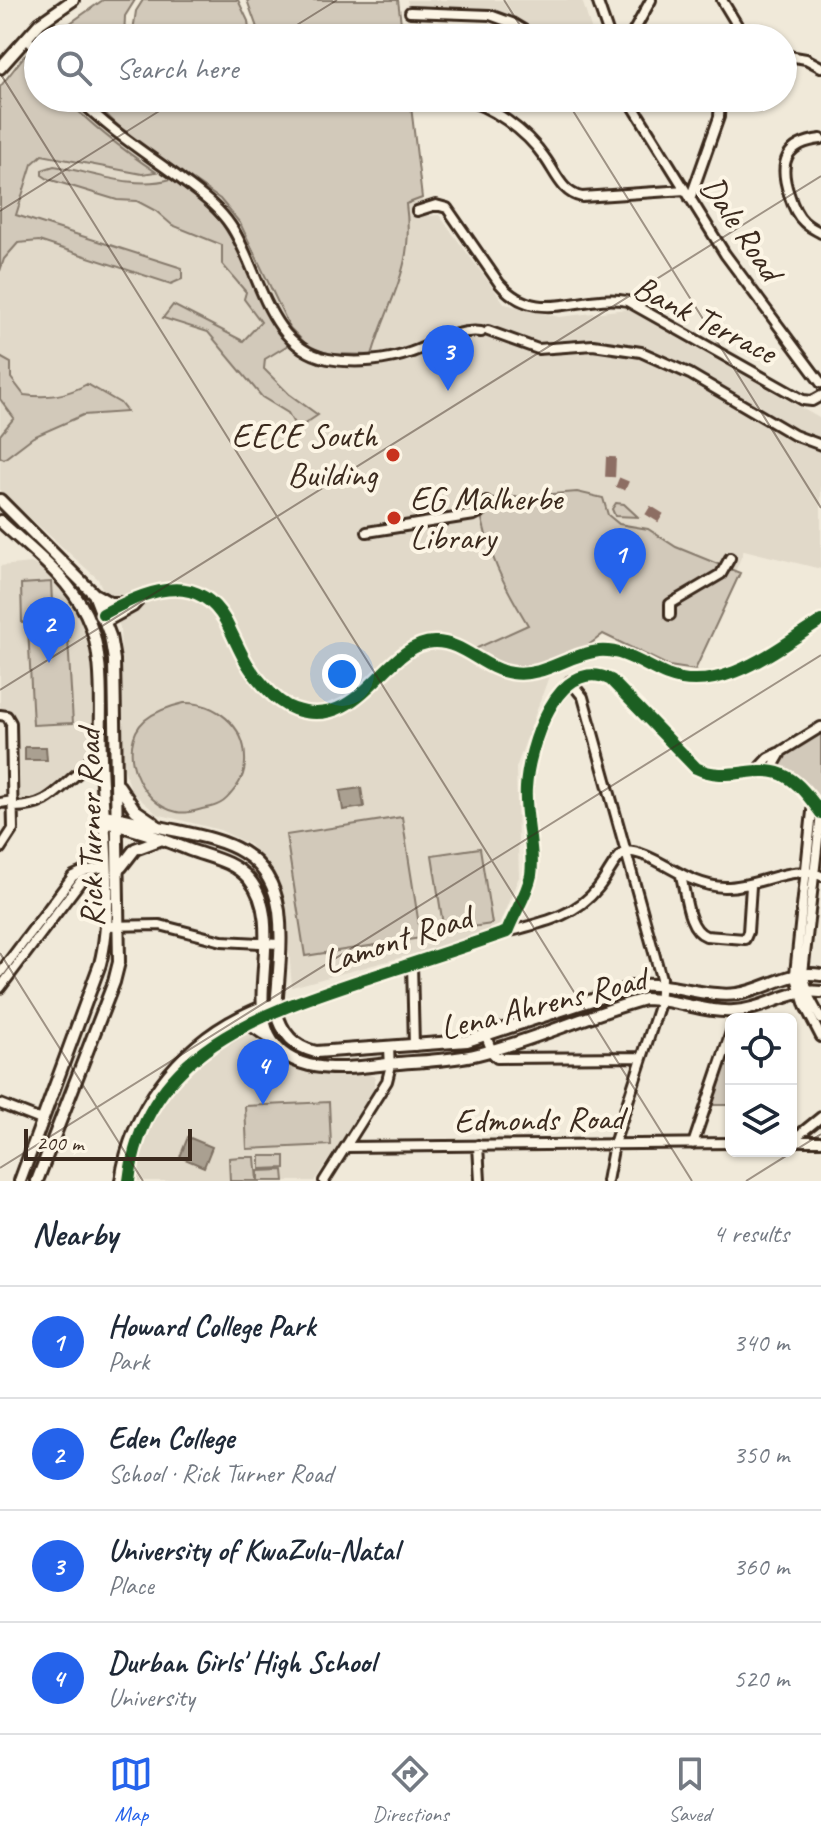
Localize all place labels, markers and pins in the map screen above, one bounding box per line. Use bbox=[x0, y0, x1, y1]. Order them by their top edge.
pin: 3 bbox=[422, 325, 474, 391]
place label: EECE South Building bbox=[231, 414, 379, 496]
marker: EECE South Building bbox=[384, 446, 402, 464]
place label: EG Malherbe Library bbox=[410, 477, 564, 559]
marker: EG Malherbe Library bbox=[385, 509, 403, 527]
pin: 1 bbox=[594, 528, 646, 594]
pin: 2 bbox=[23, 597, 75, 663]
pin: 4 bbox=[237, 1039, 289, 1105]

